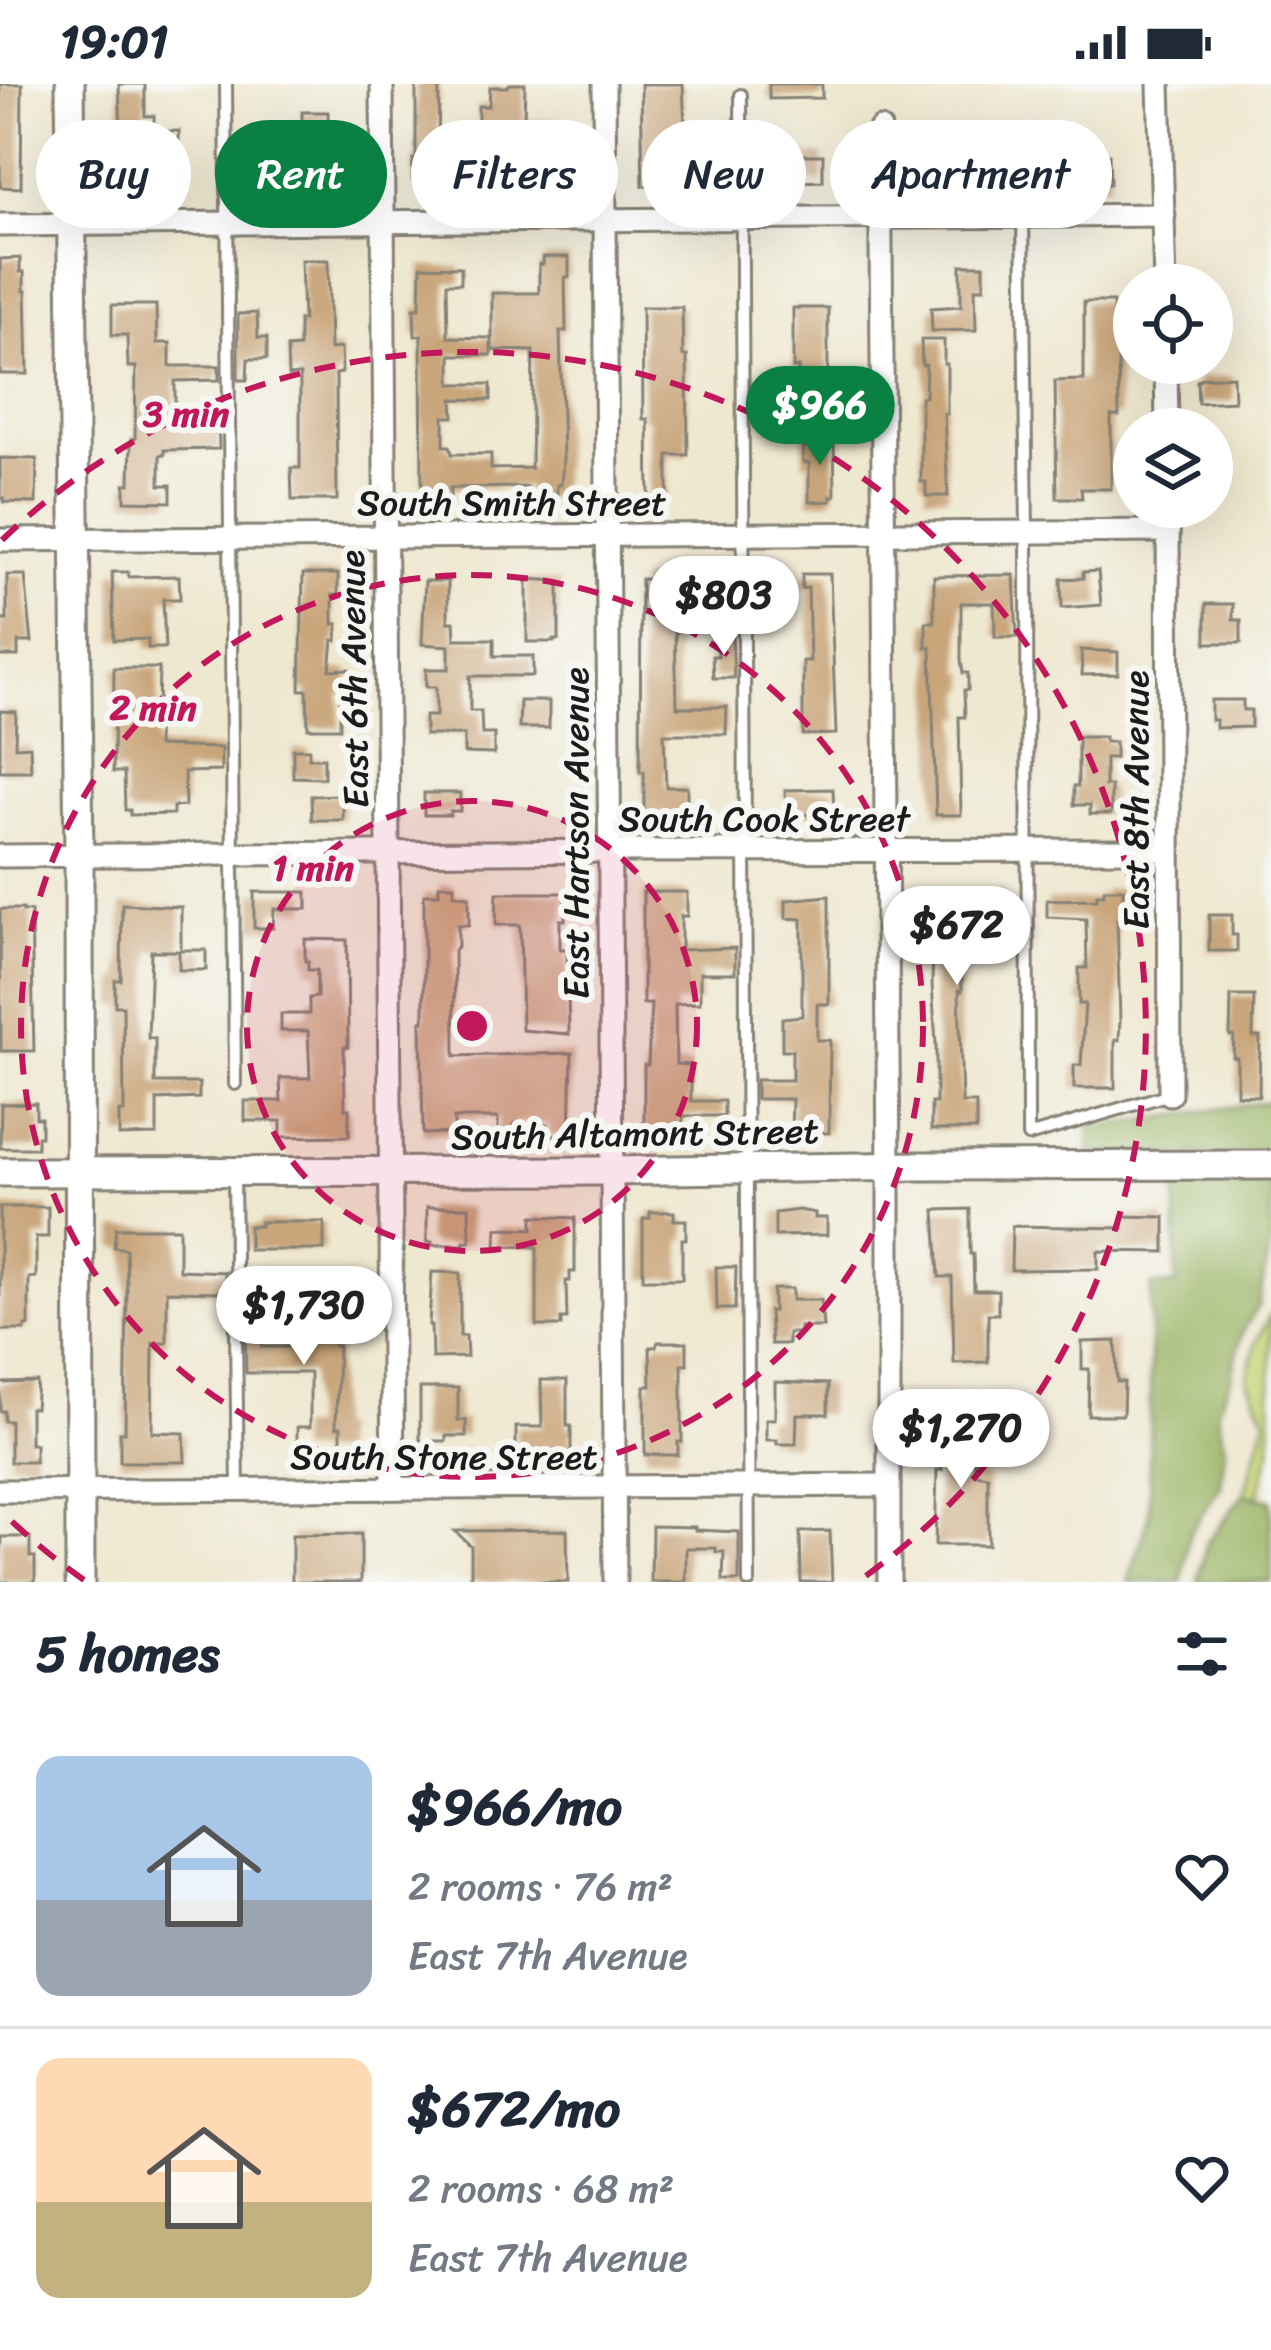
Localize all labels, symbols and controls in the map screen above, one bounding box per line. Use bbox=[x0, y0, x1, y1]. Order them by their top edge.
text: 19:01 bbox=[60, 2, 168, 82]
chip: Buy bbox=[36, 120, 191, 228]
chip: Rent bbox=[215, 120, 387, 228]
chip: Filters bbox=[411, 120, 618, 228]
chip: New bbox=[642, 120, 806, 228]
chip: Apartment bbox=[830, 120, 1112, 228]
map controls bbox=[1113, 264, 1233, 528]
button: locate bbox=[1113, 264, 1233, 384]
pin: $966 bbox=[749, 366, 891, 468]
text: $966 bbox=[773, 370, 867, 439]
text: 3 min bbox=[142, 382, 230, 446]
button: layers bbox=[1113, 408, 1233, 528]
street label: South Smith Street bbox=[357, 471, 667, 535]
street label: East 6th Avenue bbox=[320, 549, 388, 808]
pin: $803 bbox=[653, 556, 795, 658]
text: $803 bbox=[676, 560, 772, 629]
street label: East Hartson Avenue bbox=[544, 667, 608, 999]
street label: East 8th Avenue bbox=[1104, 670, 1168, 930]
text: 2 min bbox=[109, 676, 197, 740]
street label: South Cook Street bbox=[618, 787, 911, 851]
text: 1 min bbox=[272, 836, 354, 900]
pin: $672 bbox=[886, 886, 1028, 988]
text: $672 bbox=[910, 890, 1004, 959]
centre of rings bbox=[451, 1005, 493, 1047]
street label: South Altamont Street bbox=[450, 1099, 820, 1169]
pin: $1,730 bbox=[206, 1266, 402, 1368]
text: $1,730 bbox=[243, 1270, 365, 1339]
pin: $1,270 bbox=[863, 1389, 1059, 1491]
text: $1,270 bbox=[900, 1393, 1022, 1462]
street label: South Stone Street bbox=[290, 1425, 598, 1489]
text: 5 homes bbox=[36, 1609, 219, 1699]
icon: filters bbox=[1169, 1621, 1235, 1687]
text: $966/mo bbox=[408, 1762, 622, 1852]
icon: home bbox=[132, 1804, 276, 1948]
icon: heart bbox=[1169, 1843, 1235, 1909]
text: 2 rooms · 76 m² bbox=[408, 1852, 673, 1921]
text: East 7th Avenue bbox=[408, 1921, 688, 1990]
text: $672/mo bbox=[408, 2064, 620, 2154]
icon: home bbox=[132, 2106, 276, 2250]
icon: heart bbox=[1169, 2145, 1235, 2211]
text: 2 rooms · 68 m² bbox=[408, 2154, 674, 2223]
text: East 7th Avenue bbox=[408, 2223, 688, 2292]

